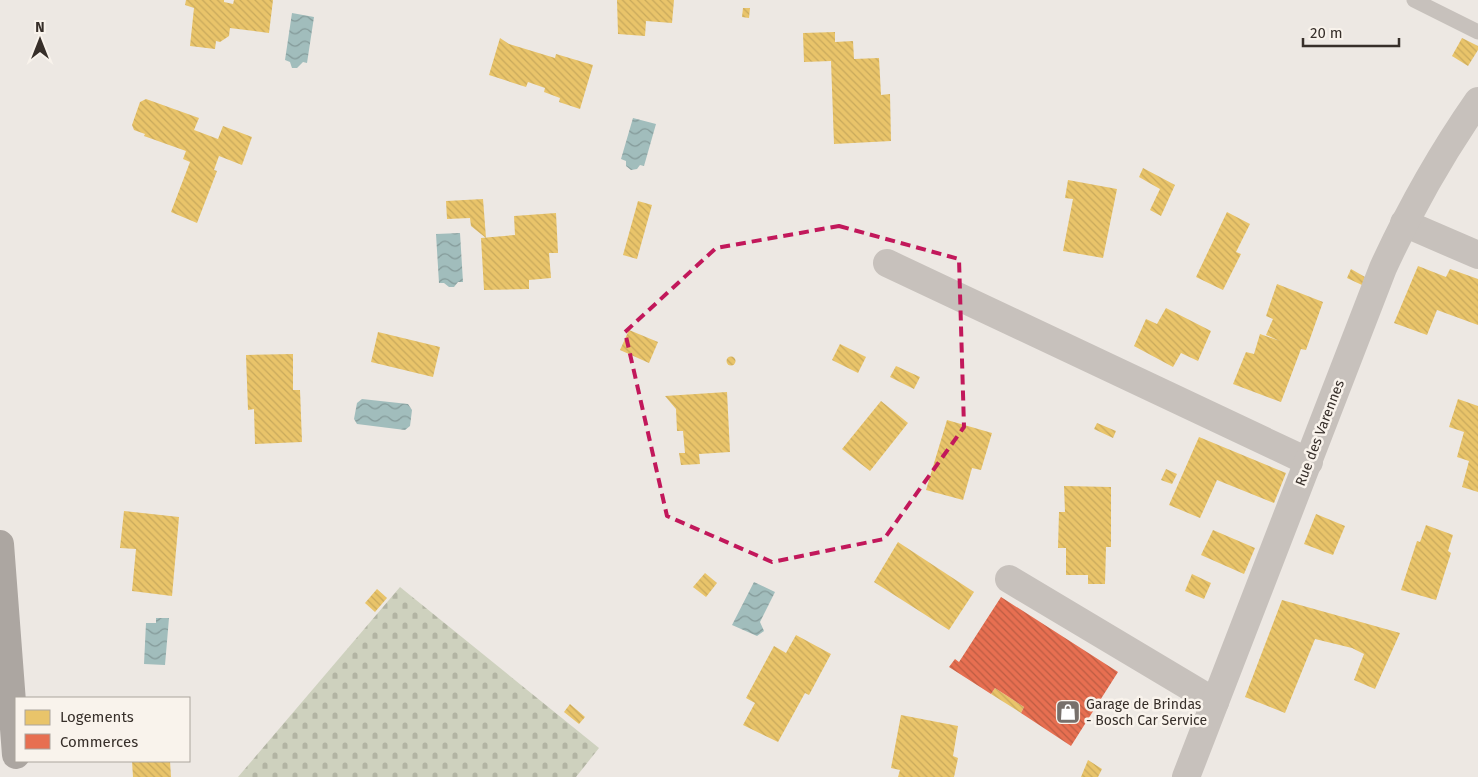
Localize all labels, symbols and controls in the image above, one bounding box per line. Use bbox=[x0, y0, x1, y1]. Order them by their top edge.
north arrow bbox=[15, 15, 65, 65]
scale bar bbox=[1303, 15, 1399, 47]
text: N bbox=[35, 19, 45, 36]
text: 20 m bbox=[1310, 24, 1343, 42]
street label: Rue des Varennes bbox=[1292, 377, 1348, 488]
place label: Garage de Brindas - Bosch Car Service bbox=[1086, 696, 1207, 729]
legend bbox=[15, 697, 190, 762]
shop icon: Garage de Brindas - Bosch Car Service bbox=[1055, 699, 1081, 725]
text: Logements bbox=[60, 708, 134, 726]
text: Commerces bbox=[60, 733, 138, 751]

